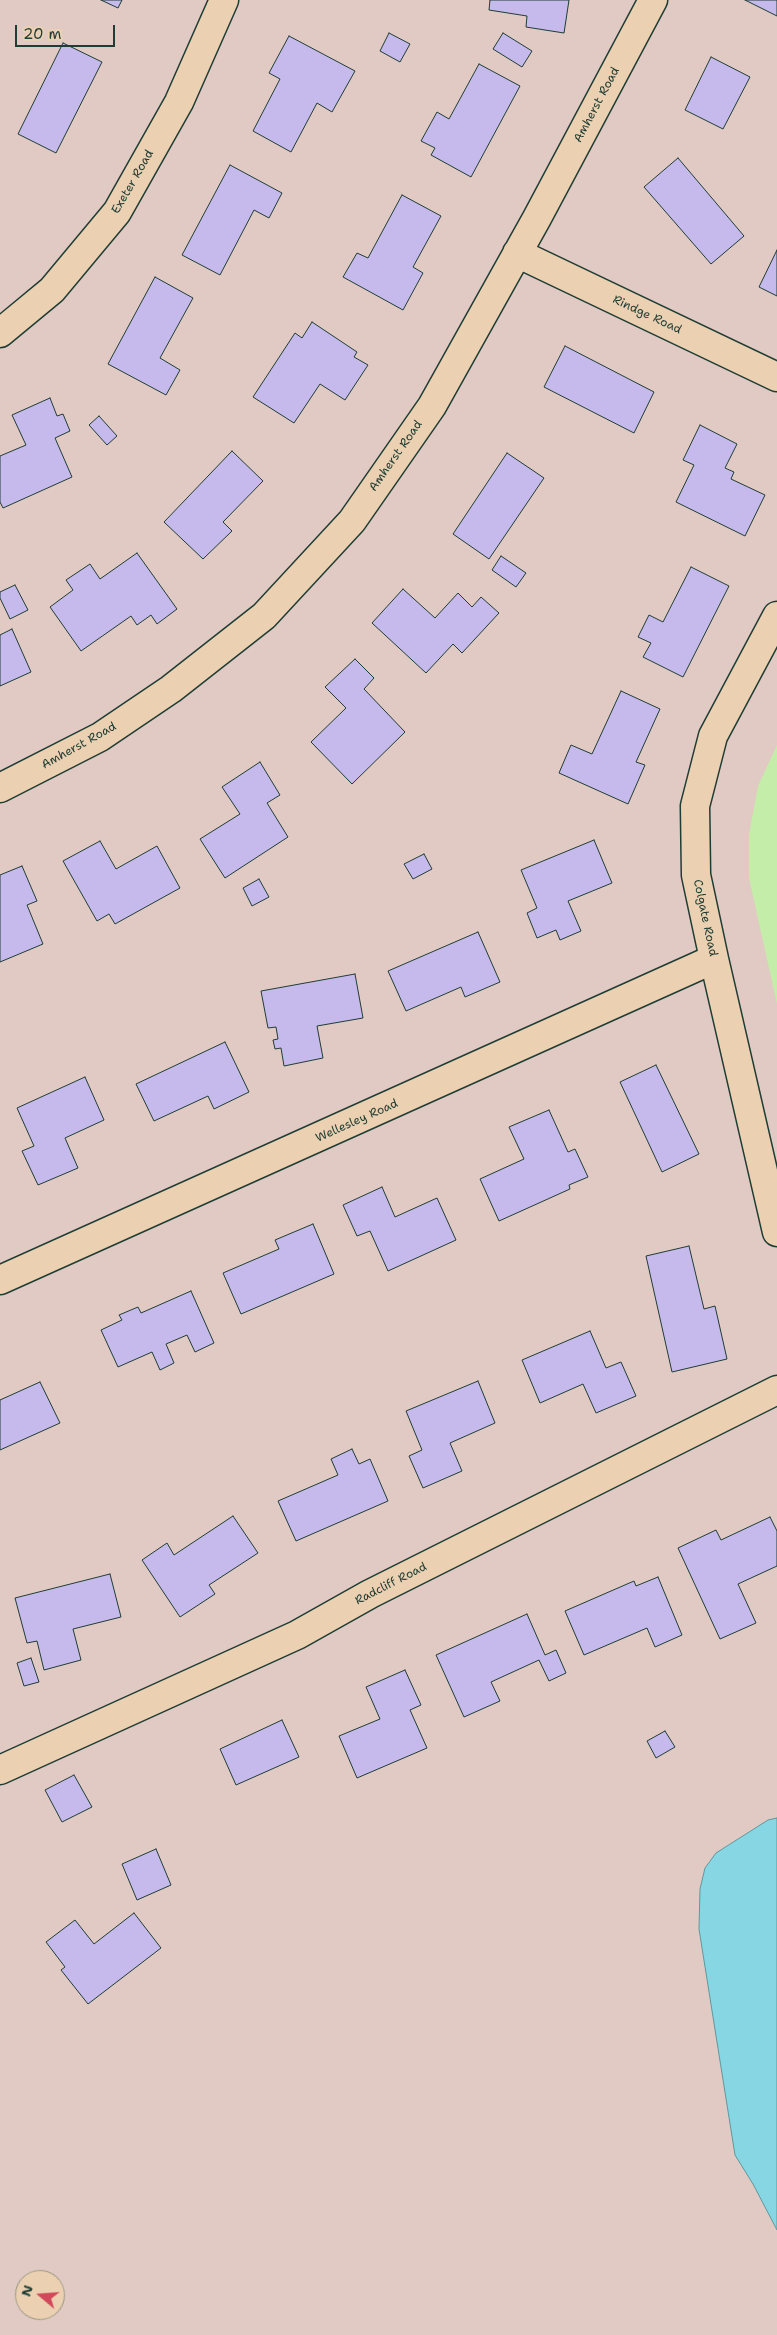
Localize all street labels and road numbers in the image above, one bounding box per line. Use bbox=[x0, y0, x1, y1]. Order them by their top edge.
street label: Amherst Road bbox=[571, 65, 623, 145]
street label: Exeter Road bbox=[109, 147, 157, 217]
street label: Rindge Road bbox=[610, 293, 684, 337]
street label: Amherst Road bbox=[366, 418, 426, 494]
street label: Amherst Road bbox=[39, 720, 119, 772]
street label: Colgate Road bbox=[690, 878, 720, 958]
street label: Wellesley Road bbox=[314, 1096, 400, 1146]
street label: Radcliff Road bbox=[353, 1560, 429, 1608]

